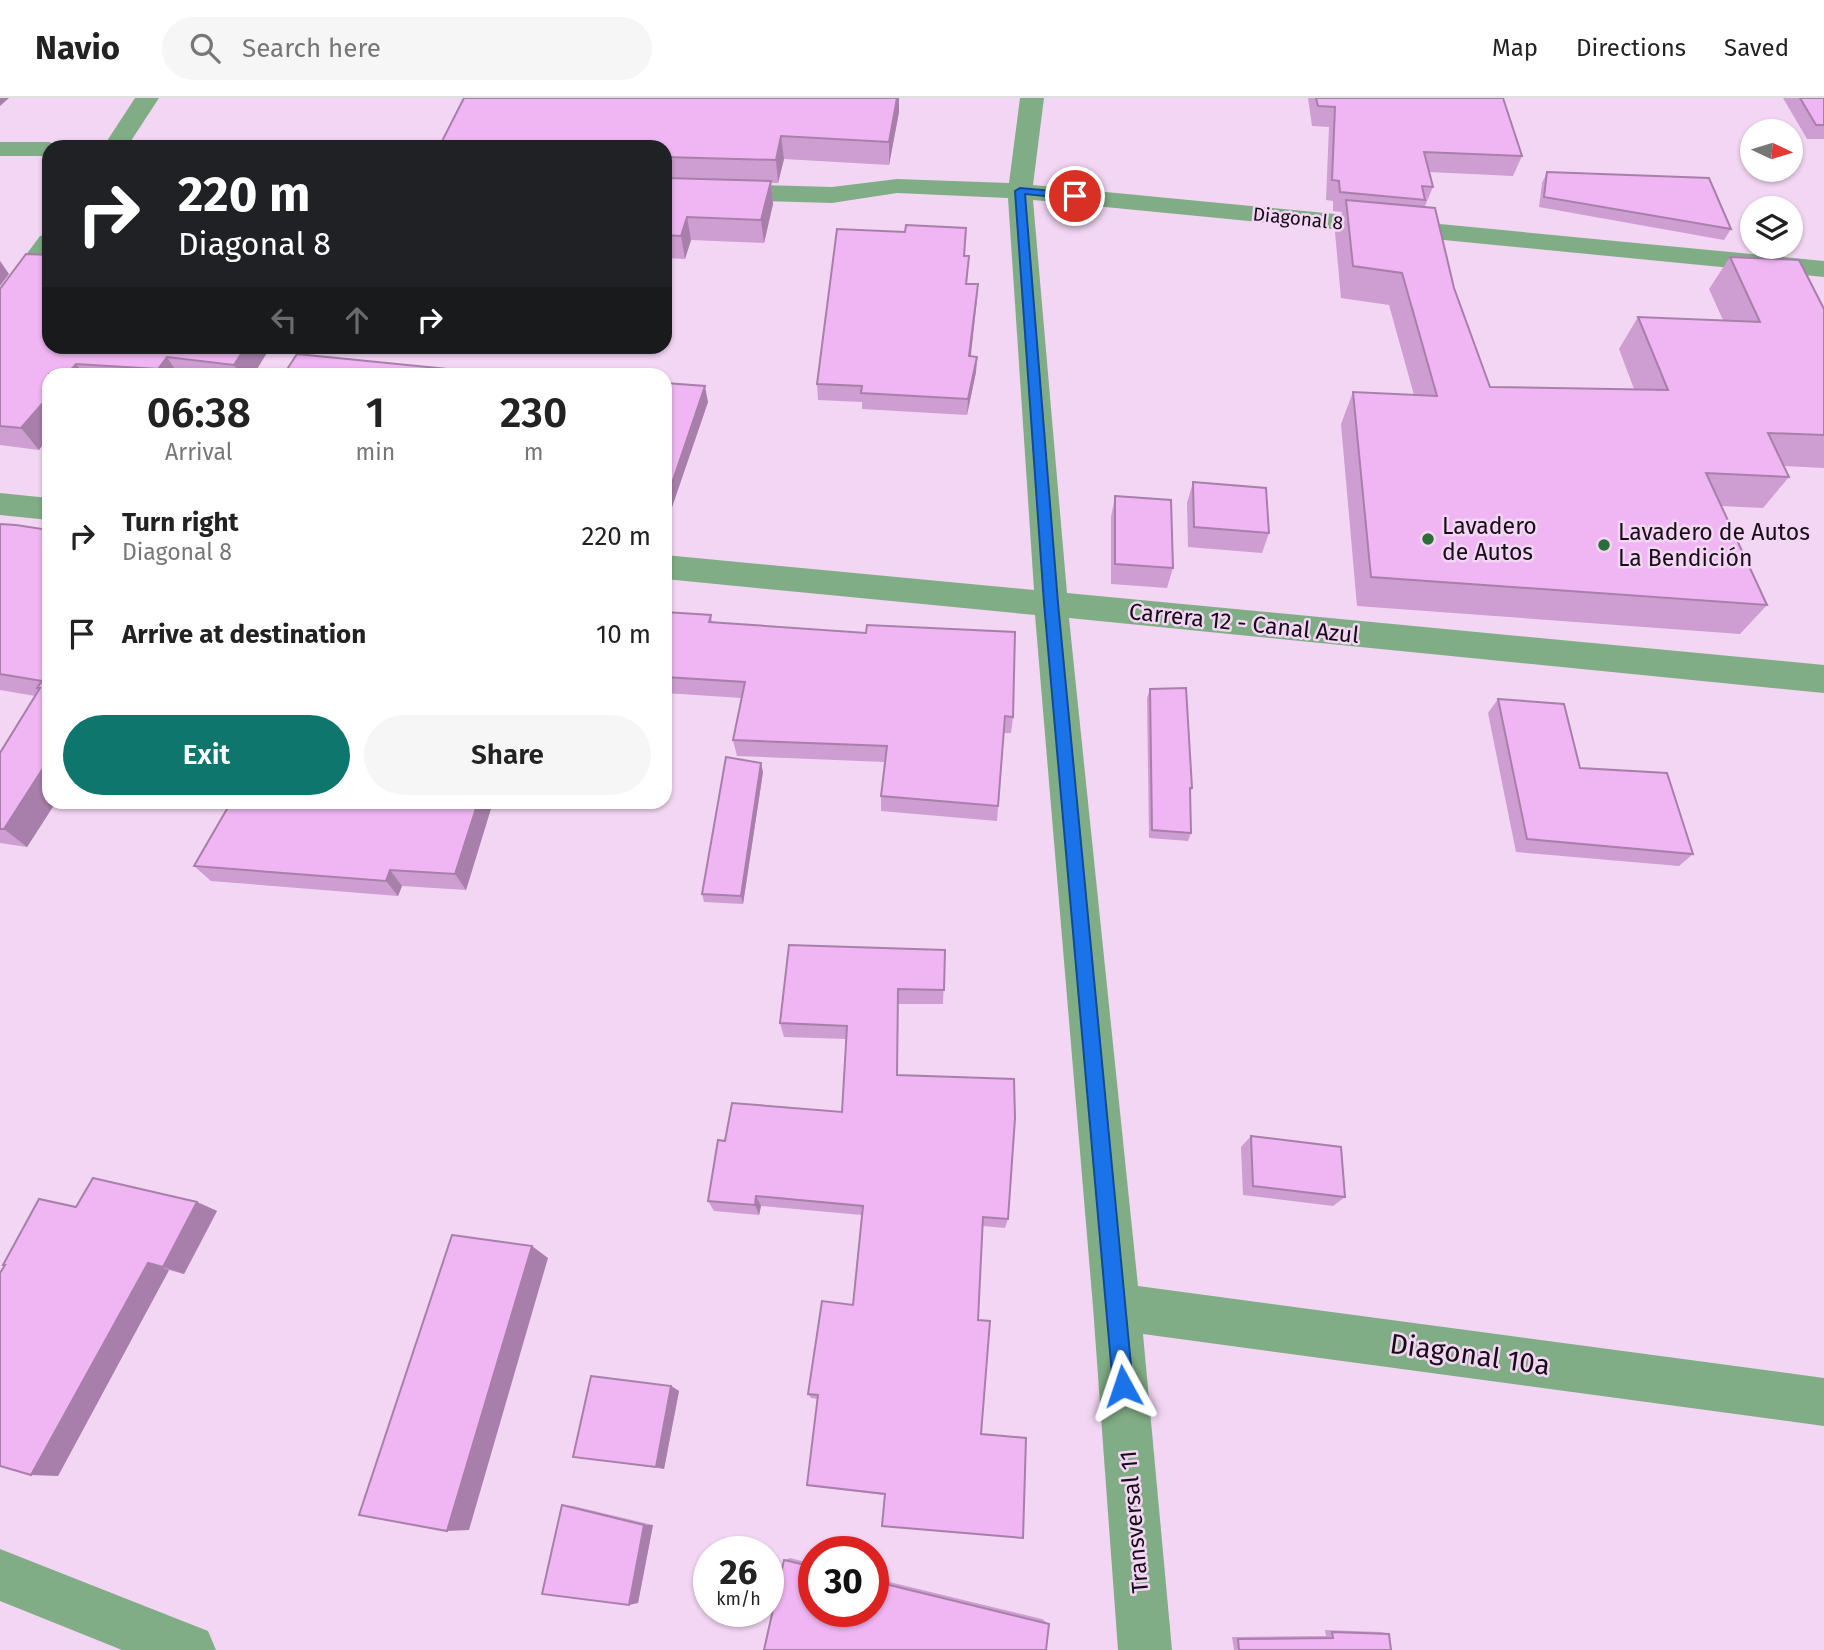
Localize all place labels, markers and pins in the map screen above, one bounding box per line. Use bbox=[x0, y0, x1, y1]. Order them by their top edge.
pin bbox=[1045, 166, 1105, 226]
place label: Lavadero de Autos bbox=[1442, 512, 1537, 566]
place label: Lavadero de Autos La Bendición bbox=[1618, 518, 1810, 572]
marker: Lavadero de Autos bbox=[1420, 531, 1436, 547]
marker: Lavadero de Autos La Bendición bbox=[1596, 537, 1612, 553]

